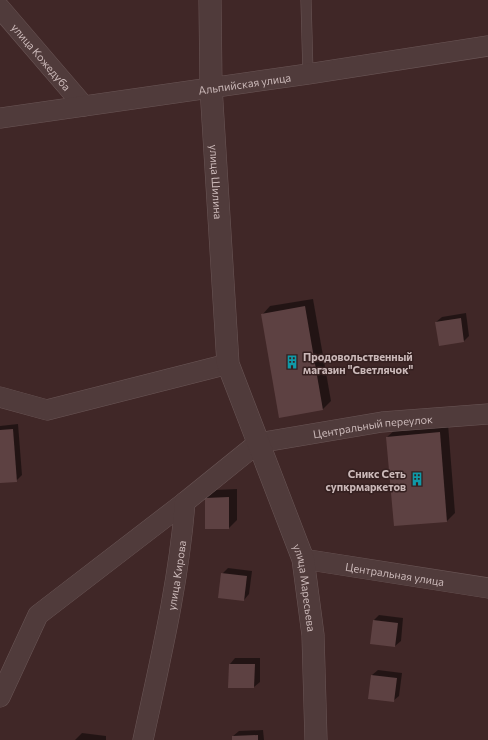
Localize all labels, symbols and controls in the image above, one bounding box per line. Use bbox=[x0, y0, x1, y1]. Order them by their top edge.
street label: улица Кожедуба bbox=[9, 20, 74, 93]
street label: Альпийская улица bbox=[197, 70, 292, 96]
street label: улица Шилина bbox=[208, 144, 226, 219]
place label: Продовольственный магазин "Светлячок" bbox=[303, 350, 413, 376]
building icon: Продовольственный магазин "Светлячок" bbox=[284, 354, 300, 370]
street label: Центральный переулок bbox=[312, 412, 433, 440]
place label: Сникс Сеть супкрмаркетов bbox=[326, 467, 406, 493]
building icon: Сникс Сеть супкрмаркетов bbox=[409, 471, 425, 487]
street label: улица Кирова bbox=[164, 540, 188, 611]
street label: улица Маресьева bbox=[291, 542, 319, 632]
street label: Центральная улица bbox=[345, 559, 445, 588]

